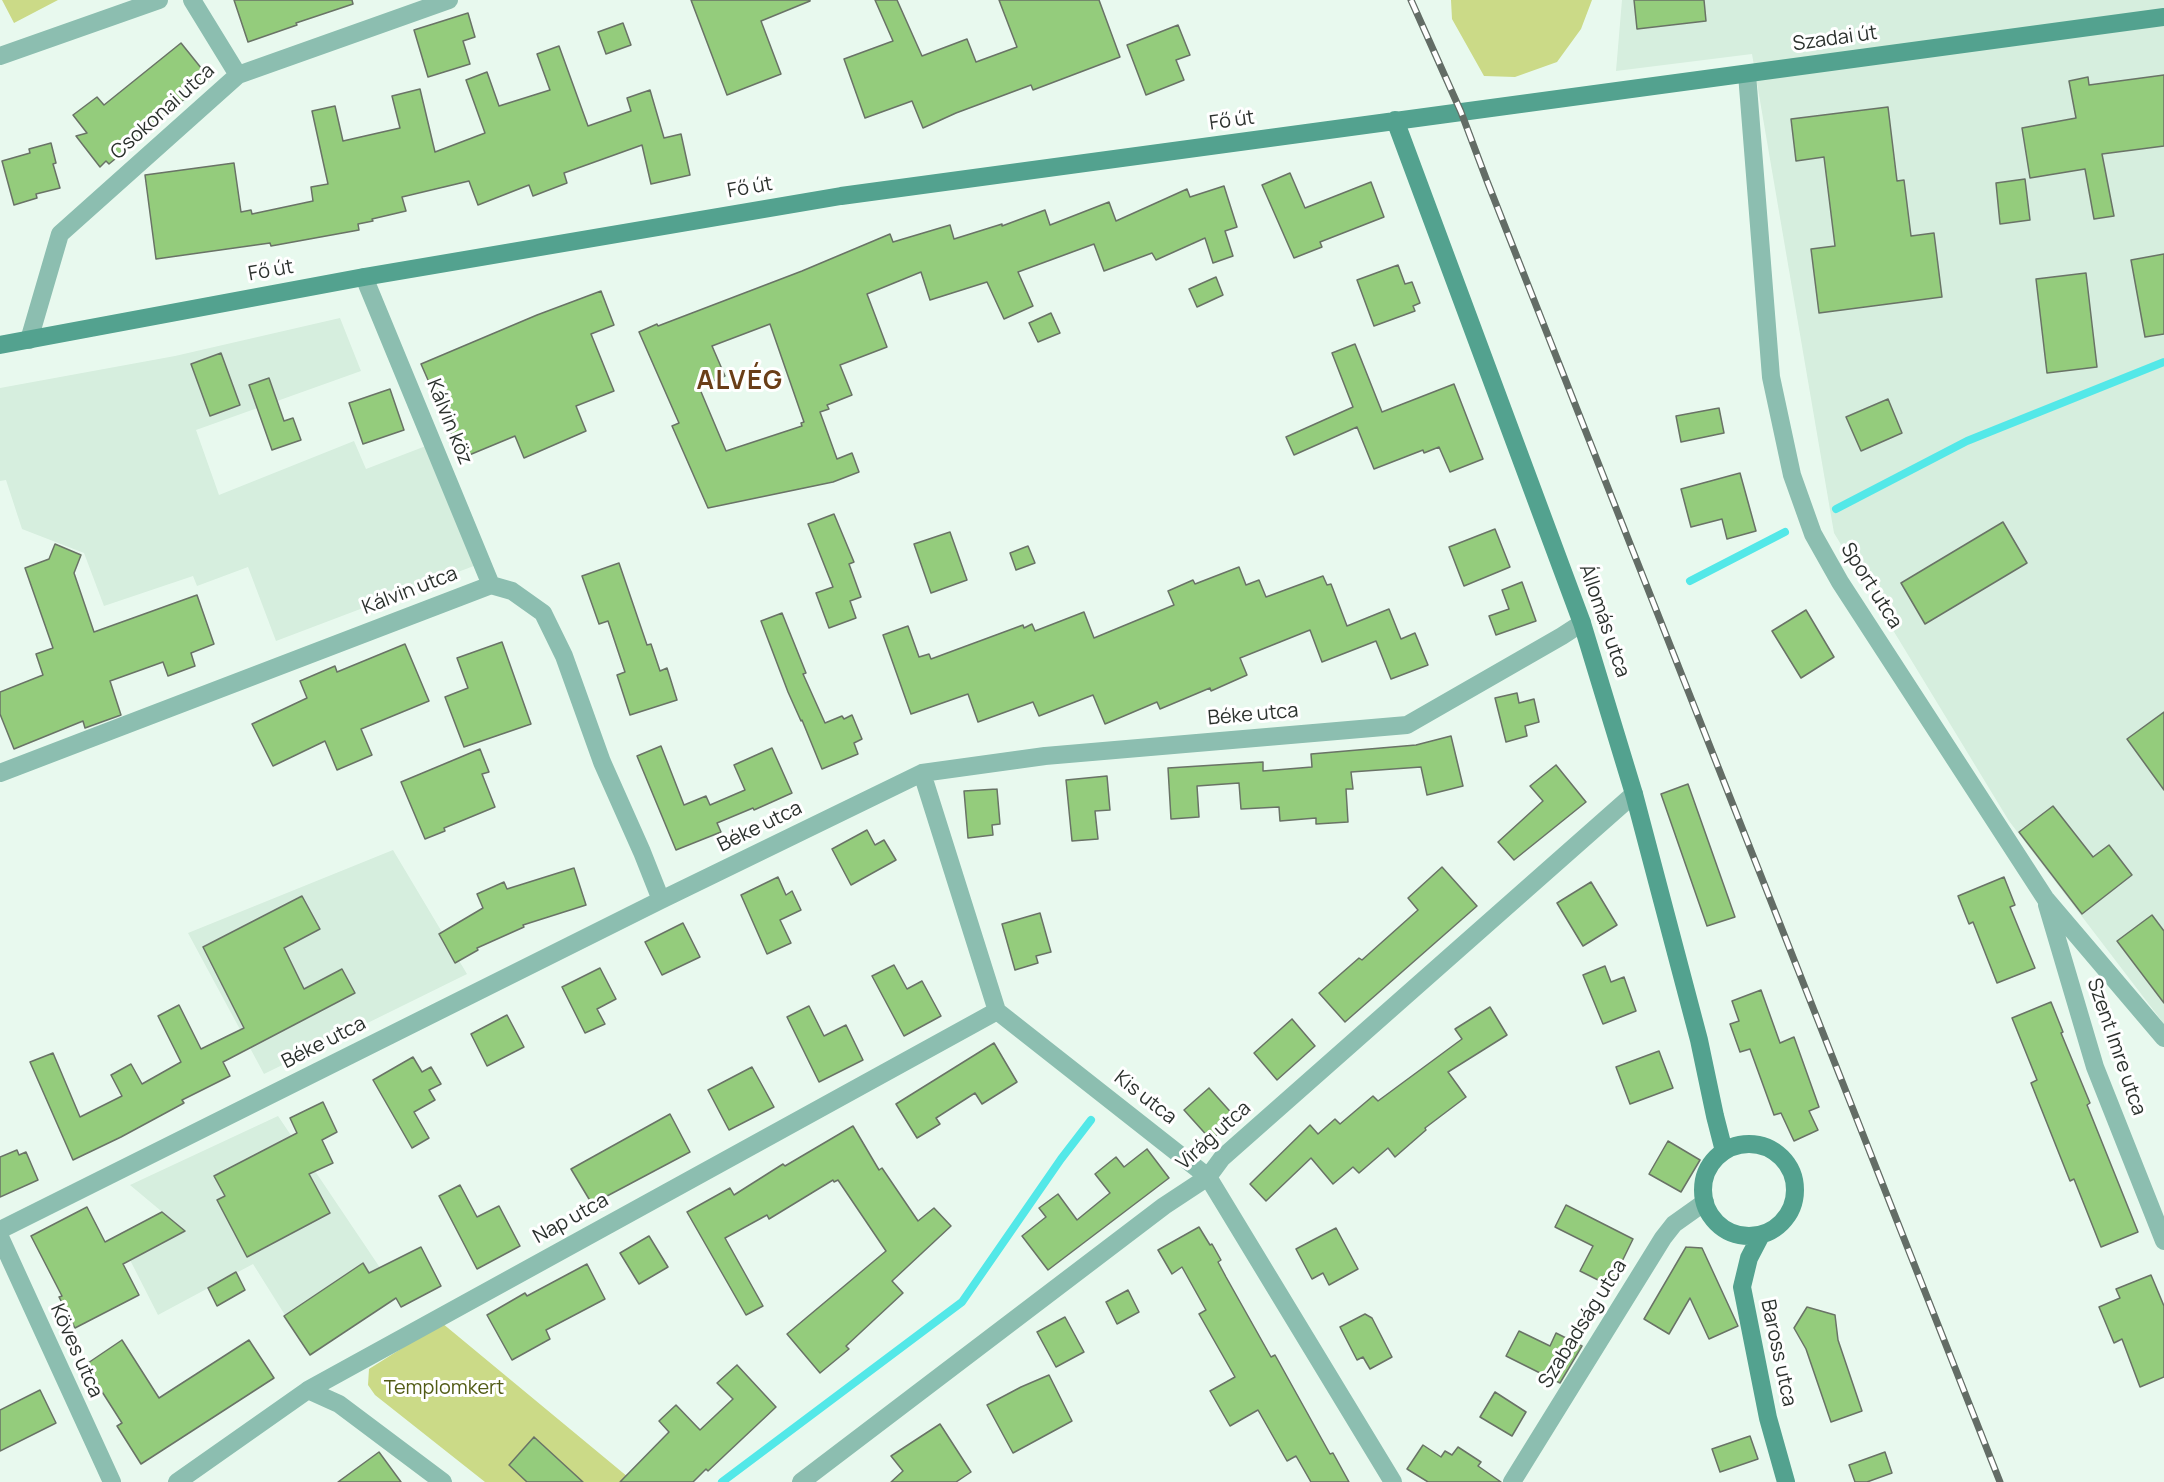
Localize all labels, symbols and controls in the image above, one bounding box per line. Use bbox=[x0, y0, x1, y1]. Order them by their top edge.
street label: Szadai út bbox=[1791, 21, 1879, 57]
street label: Csokonai utca bbox=[106, 59, 220, 165]
street label: Fő út bbox=[1208, 106, 1256, 136]
street label: Fő út bbox=[726, 172, 774, 204]
street label: Fő út bbox=[247, 255, 295, 287]
district label: ALVÉG bbox=[697, 366, 783, 398]
street label: Kálvin köz bbox=[421, 376, 477, 468]
street label: Sport utca bbox=[1835, 539, 1907, 633]
street label: Állomás utca bbox=[1573, 561, 1635, 681]
street label: Kálvin utca bbox=[359, 562, 461, 620]
street label: Béke utca bbox=[1207, 699, 1299, 731]
street label: Béke utca bbox=[714, 796, 806, 858]
street label: Szent Imre utca bbox=[2081, 975, 2151, 1119]
street label: Béke utca bbox=[278, 1012, 370, 1074]
street label: Kis utca bbox=[1109, 1066, 1181, 1130]
street label: Virág utca bbox=[1172, 1096, 1256, 1176]
street label: Nap utca bbox=[529, 1189, 613, 1249]
street label: Szabadság utca bbox=[1534, 1255, 1632, 1393]
street label: Baross utca bbox=[1755, 1297, 1801, 1409]
street label: Köves utca bbox=[45, 1300, 107, 1402]
park label: Templomkert bbox=[384, 1376, 504, 1400]

